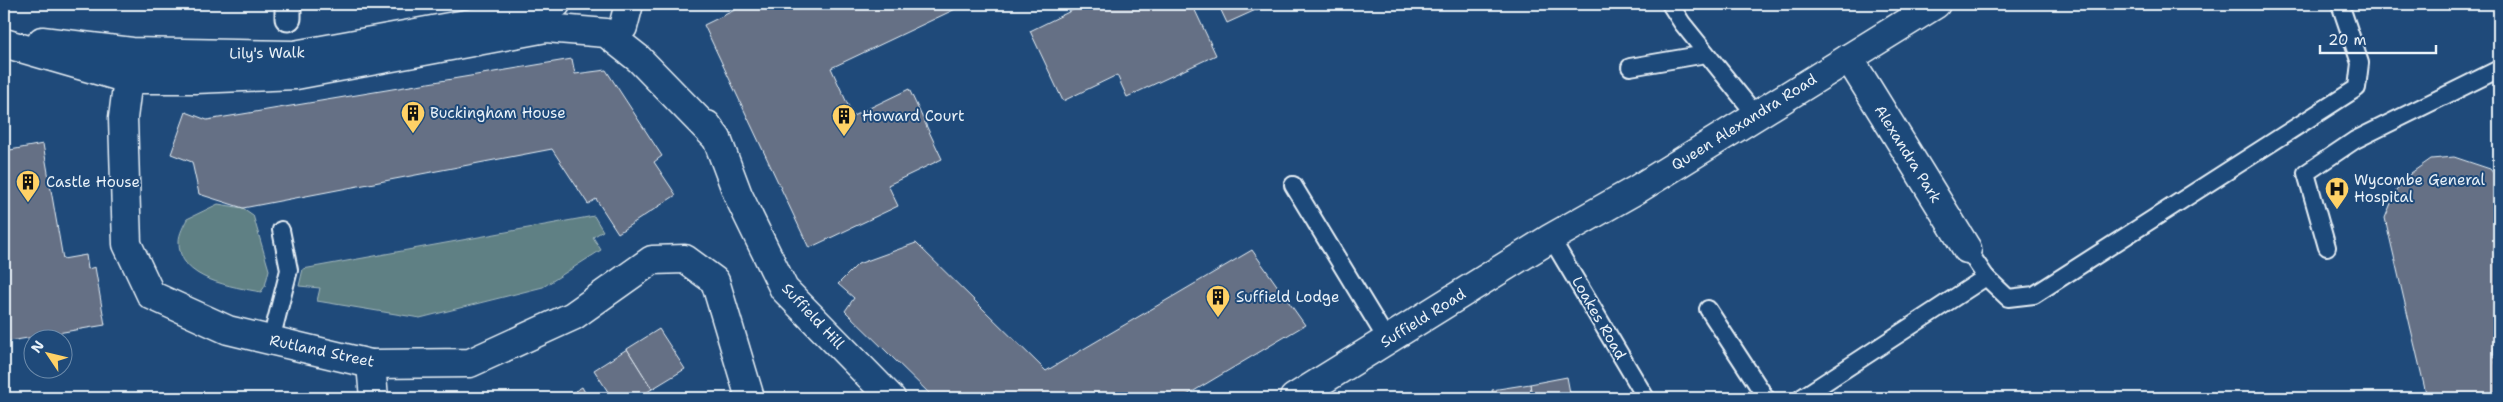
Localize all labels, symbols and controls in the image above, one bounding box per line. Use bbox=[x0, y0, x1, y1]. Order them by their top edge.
scale bar bbox=[2320, 22, 2437, 54]
text: 20 m bbox=[2328, 30, 2367, 50]
street label: Lily's Walk bbox=[229, 42, 305, 64]
street label: Queen Alexandra Road bbox=[1668, 69, 1821, 175]
building icon: Buckingham House bbox=[400, 100, 426, 134]
street label: Alexandra Park bbox=[1870, 101, 1946, 207]
place label: Buckingham House bbox=[430, 103, 566, 123]
building icon: Howard Court bbox=[831, 103, 857, 137]
place label: Howard Court bbox=[862, 106, 964, 126]
building icon: Castle House bbox=[15, 169, 41, 203]
place label: Wycombe General Hospital bbox=[2354, 170, 2486, 207]
place label: Castle House bbox=[46, 172, 140, 192]
hospital icon: Wycombe General Hospital bbox=[2324, 176, 2350, 210]
street label: Loakes Road bbox=[1567, 273, 1631, 364]
street label: Suffield Hill bbox=[777, 279, 849, 354]
building icon: Suffield Lodge bbox=[1205, 284, 1231, 318]
street label: Suffield Road bbox=[1376, 284, 1470, 352]
place label: Suffield Lodge bbox=[1236, 287, 1339, 307]
north arrow bbox=[22, 330, 72, 380]
street label: Rutland Street bbox=[268, 330, 376, 372]
text: N bbox=[27, 337, 48, 356]

